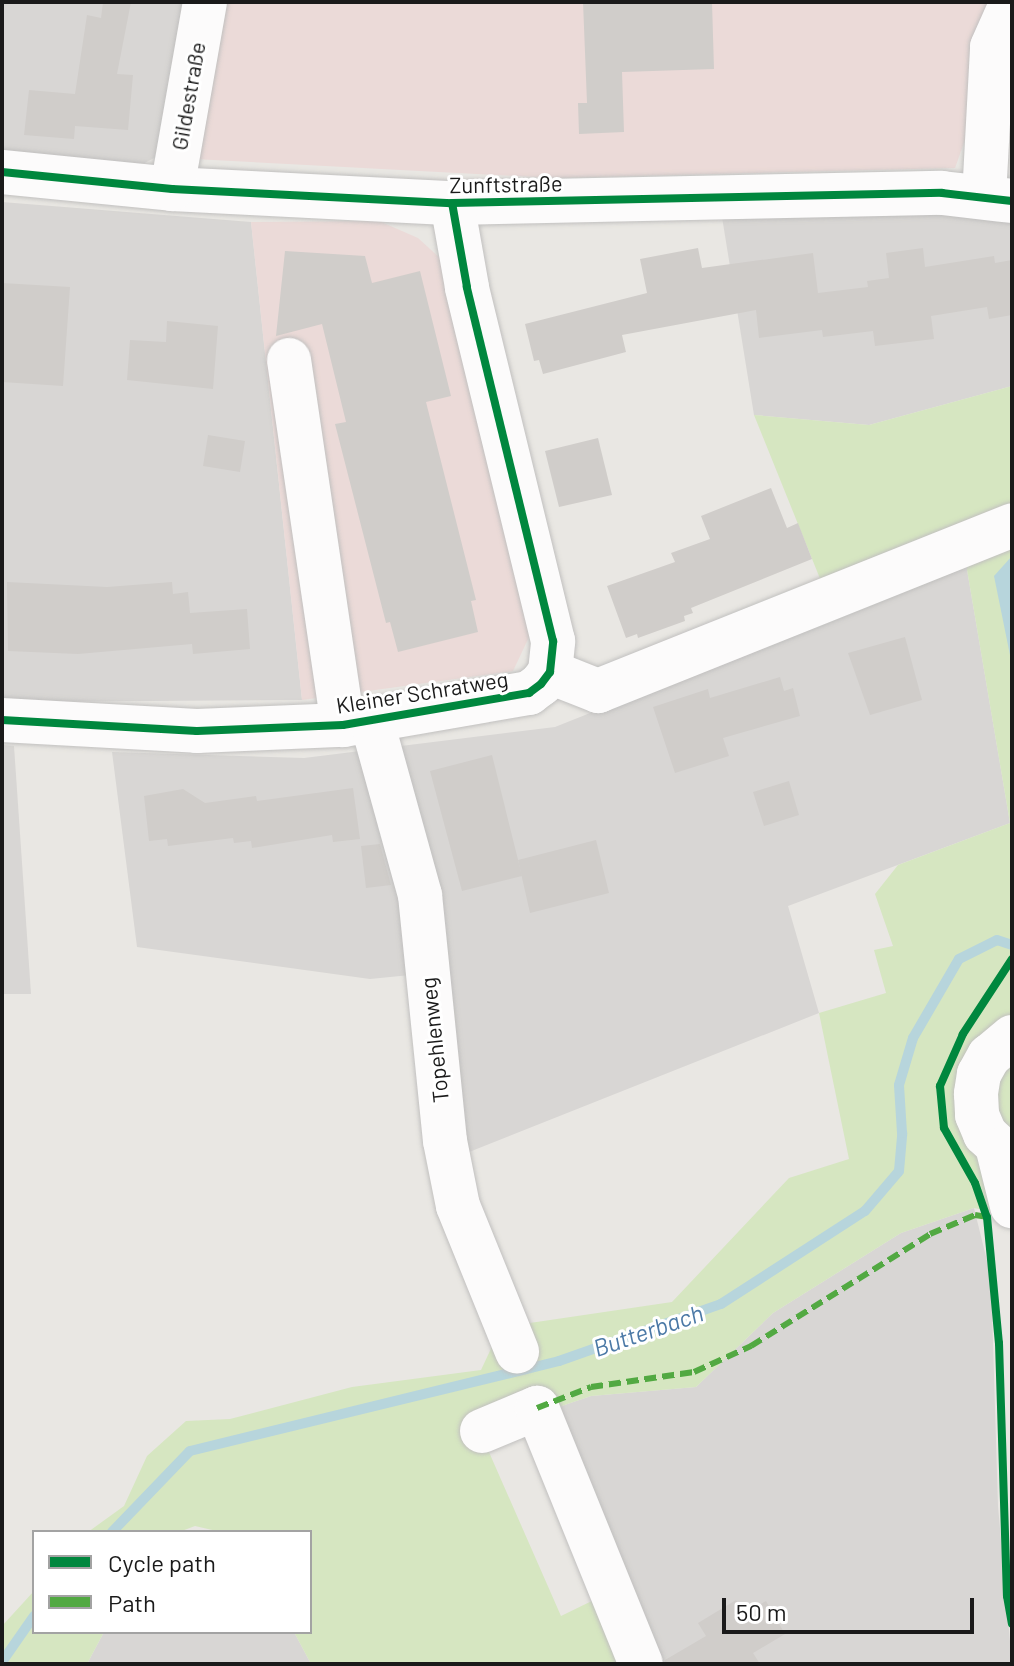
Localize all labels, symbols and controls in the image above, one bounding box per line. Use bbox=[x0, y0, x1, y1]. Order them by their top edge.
street label: Gildestraße bbox=[165, 40, 211, 152]
street label: Zunftstraße bbox=[449, 170, 563, 198]
street label: Kleiner Schratweg bbox=[334, 665, 510, 719]
street label: Topehlenweg bbox=[414, 976, 454, 1104]
water label: Butterbach bbox=[589, 1298, 707, 1362]
legend bbox=[32, 1530, 312, 1634]
text: Cycle path bbox=[108, 1548, 216, 1577]
scale bar bbox=[726, 1582, 978, 1632]
text: Path bbox=[108, 1588, 156, 1617]
text: 50 m bbox=[736, 1597, 787, 1626]

